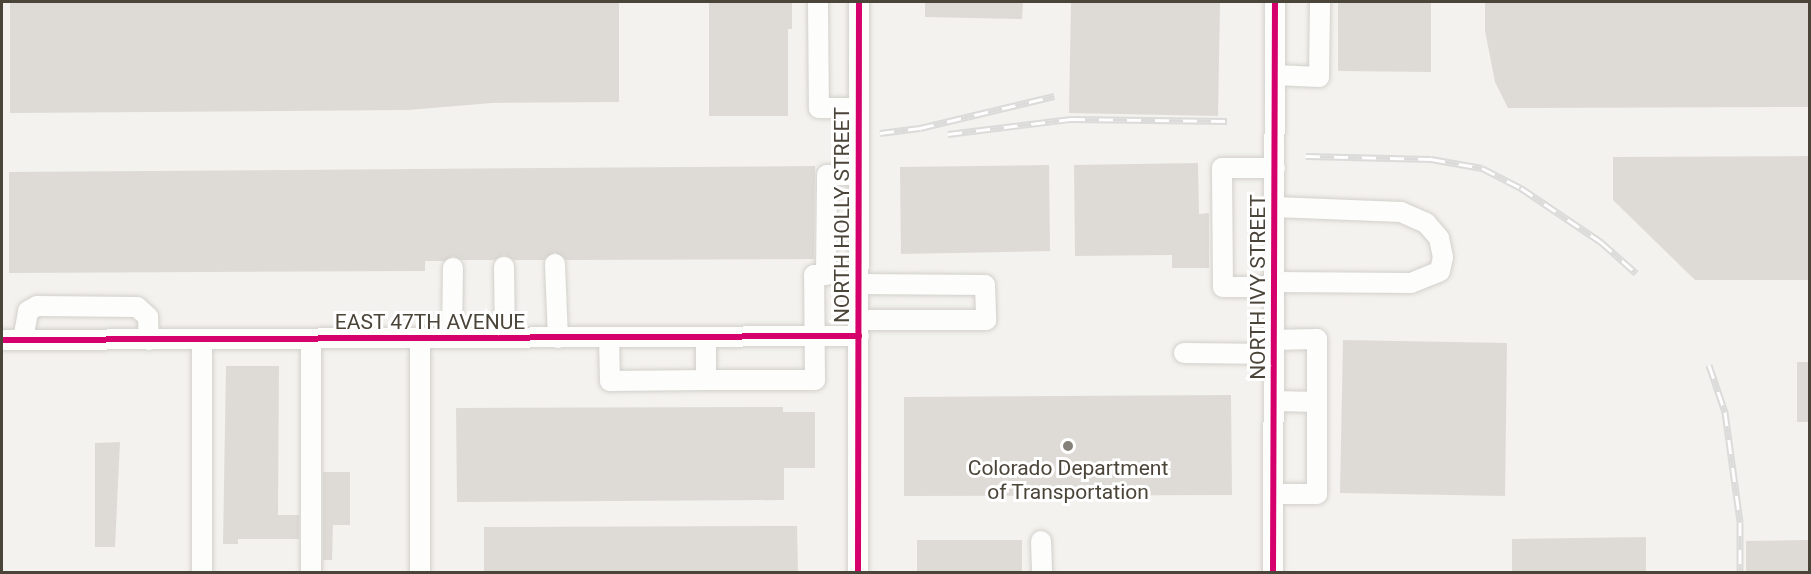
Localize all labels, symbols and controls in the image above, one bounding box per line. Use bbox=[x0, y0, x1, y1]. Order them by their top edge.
street label: NORTH HOLLY STREET bbox=[829, 107, 855, 323]
street label: NORTH IVY STREET bbox=[1245, 194, 1271, 380]
street label: EAST 47TH AVENUE bbox=[335, 309, 525, 335]
marker: Colorado Department of Transportation bbox=[1061, 439, 1075, 453]
place label: Colorado Department of Transportation bbox=[968, 455, 1168, 505]

